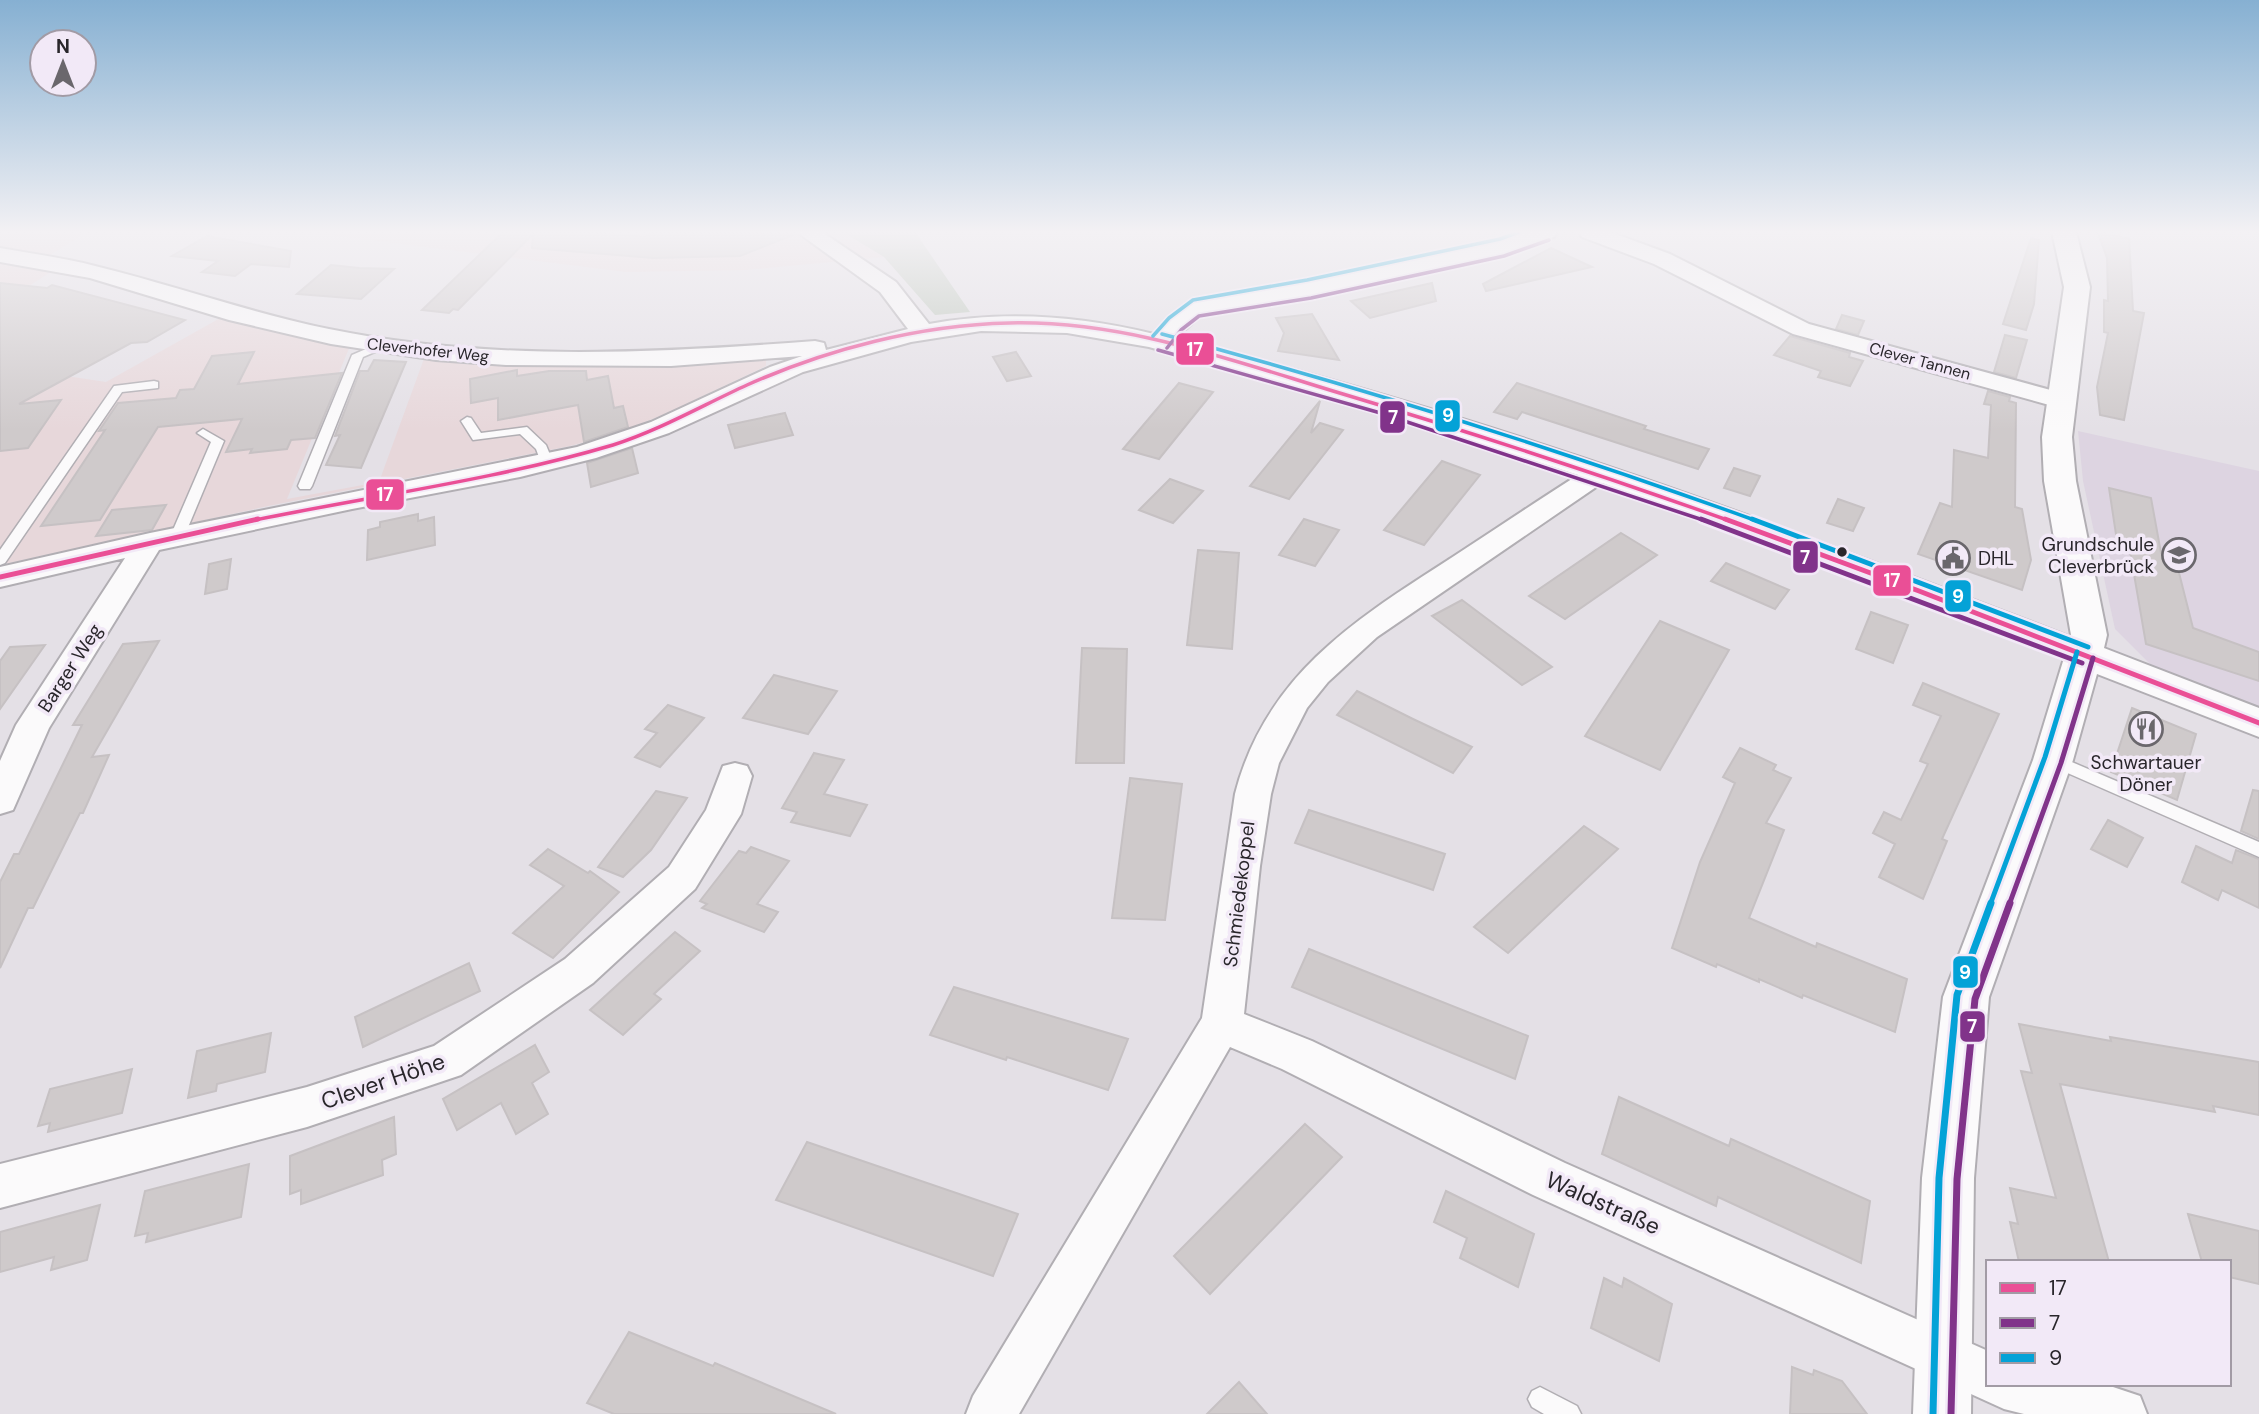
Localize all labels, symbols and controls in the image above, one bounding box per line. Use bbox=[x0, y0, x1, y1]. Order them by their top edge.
north arrow bbox=[28, 28, 98, 98]
text: N bbox=[56, 34, 70, 59]
line badge: 17 bbox=[1175, 332, 1215, 366]
street label: Cleverhofer Weg bbox=[366, 333, 490, 367]
text: 17 bbox=[1186, 337, 1204, 362]
street label: Clever Tannen bbox=[1867, 337, 1973, 385]
line badge: 9 bbox=[1434, 399, 1461, 433]
line badge: 7 bbox=[1379, 400, 1406, 434]
text: 9 bbox=[1442, 403, 1454, 428]
text: 7 bbox=[1388, 405, 1398, 430]
line badge: 17 bbox=[365, 478, 405, 511]
text: 17 bbox=[376, 482, 394, 507]
place label: Grundschule Cleverbrück bbox=[2042, 532, 2154, 579]
school or university icon: Grundschule Cleverbrück bbox=[2160, 536, 2198, 574]
public building icon: DHL bbox=[1934, 539, 1972, 577]
line badge: 7 bbox=[1792, 540, 1819, 574]
text: 7 bbox=[1800, 545, 1810, 570]
unlabelled marker bbox=[1835, 545, 1849, 559]
place label: DHL bbox=[1978, 546, 2014, 571]
line badge: 17 bbox=[1872, 564, 1912, 597]
text: 17 bbox=[1883, 568, 1901, 593]
line badge: 9 bbox=[1944, 579, 1972, 613]
text: 9 bbox=[1952, 584, 1964, 609]
street label: Barger Weg bbox=[32, 619, 108, 717]
restaurant icon: Schwartauer Döner bbox=[2127, 710, 2165, 748]
place label: Schwartauer Döner bbox=[2091, 750, 2201, 797]
street label: Schmiedekoppel bbox=[1218, 820, 1260, 968]
line badge: 9 bbox=[1952, 955, 1979, 989]
text: 9 bbox=[1959, 960, 1971, 985]
line badge: 7 bbox=[1959, 1010, 1986, 1043]
text: 7 bbox=[1967, 1014, 1977, 1039]
street label: Clever Höhe bbox=[317, 1046, 449, 1116]
street label: Waldstraße bbox=[1541, 1164, 1665, 1242]
legend bbox=[1986, 1260, 2231, 1386]
text: 17 bbox=[2049, 1274, 2067, 1302]
text: 7 bbox=[2049, 1309, 2060, 1337]
text: 9 bbox=[2049, 1344, 2062, 1372]

